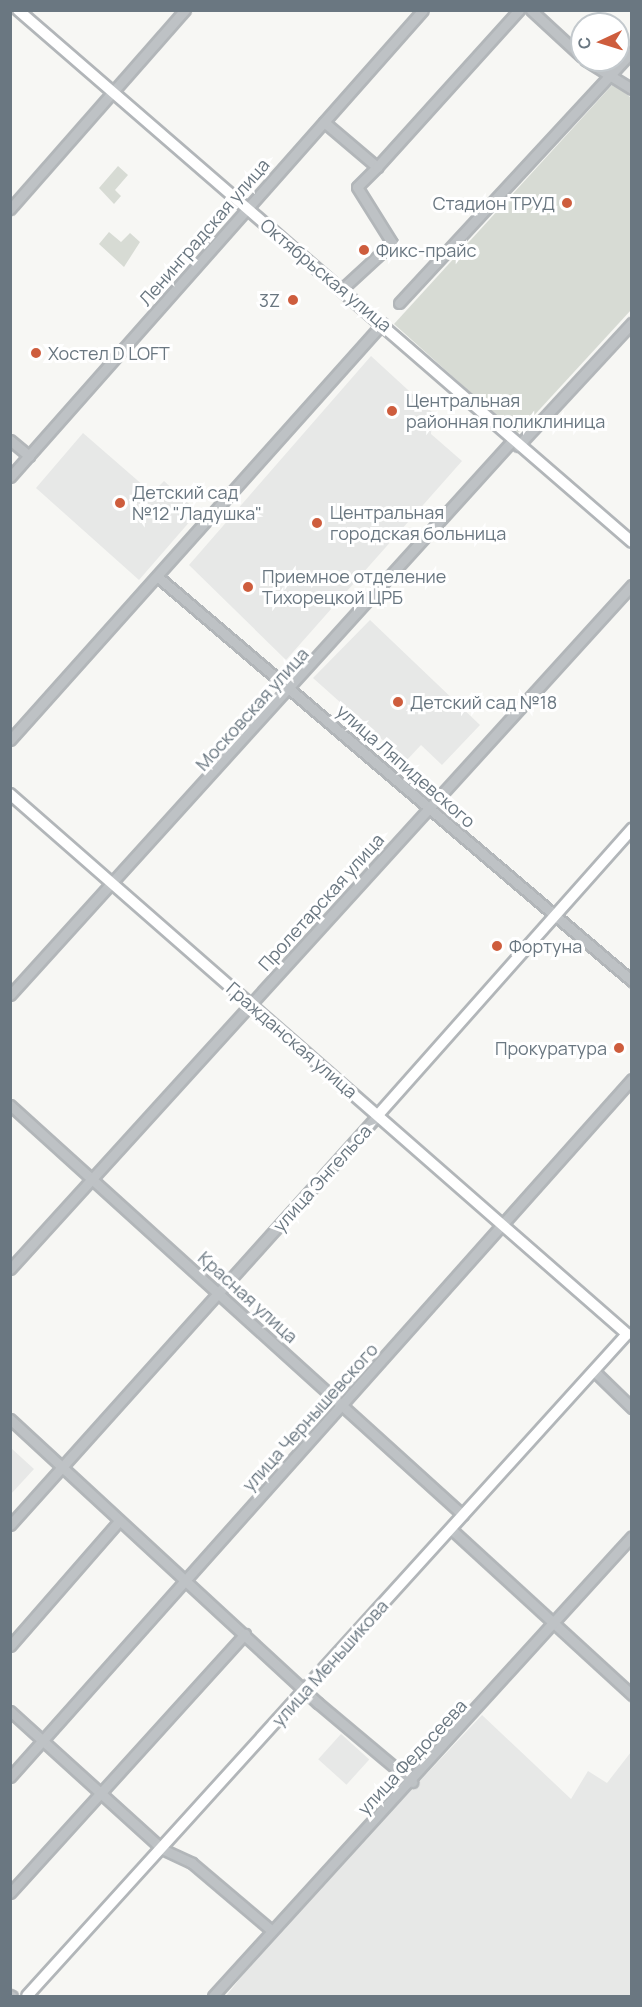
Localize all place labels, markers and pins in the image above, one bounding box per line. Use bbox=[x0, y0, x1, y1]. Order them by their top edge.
place label: Стадион ТРУД bbox=[433, 192, 555, 214]
marker: Стадион ТРУД bbox=[560, 196, 574, 210]
place label: Фикс-прайс bbox=[376, 239, 476, 261]
marker: Фикс-прайс bbox=[357, 243, 371, 257]
place label: 3Z bbox=[259, 289, 280, 311]
marker: 3Z bbox=[284, 291, 302, 309]
place label: Хостел D LOFT bbox=[48, 342, 170, 364]
marker: Хостел D LOFT bbox=[29, 346, 43, 360]
place label: Центральная районная поликлиница bbox=[406, 390, 605, 432]
marker: Центральная районная поликлиница bbox=[383, 402, 401, 420]
place label: Детский сад №12 "Ладушка" bbox=[132, 482, 262, 524]
marker: Детский сад №12 "Ладушка" bbox=[113, 496, 127, 510]
place label: Центральная городская больница bbox=[330, 502, 506, 544]
marker: Центральная городская больница bbox=[308, 514, 326, 532]
place label: Приемное отделение Тихорецкой ЦРБ bbox=[262, 566, 446, 608]
marker: Приемное отделение Тихорецкой ЦРБ bbox=[239, 578, 257, 596]
place label: Детский сад №18 bbox=[410, 691, 557, 713]
marker: Детский сад №18 bbox=[391, 695, 405, 709]
place label: Фортуна bbox=[509, 935, 582, 957]
marker: Фортуна bbox=[490, 939, 504, 953]
place label: Прокуратура bbox=[495, 1037, 607, 1059]
marker: Прокуратура bbox=[612, 1041, 626, 1055]

